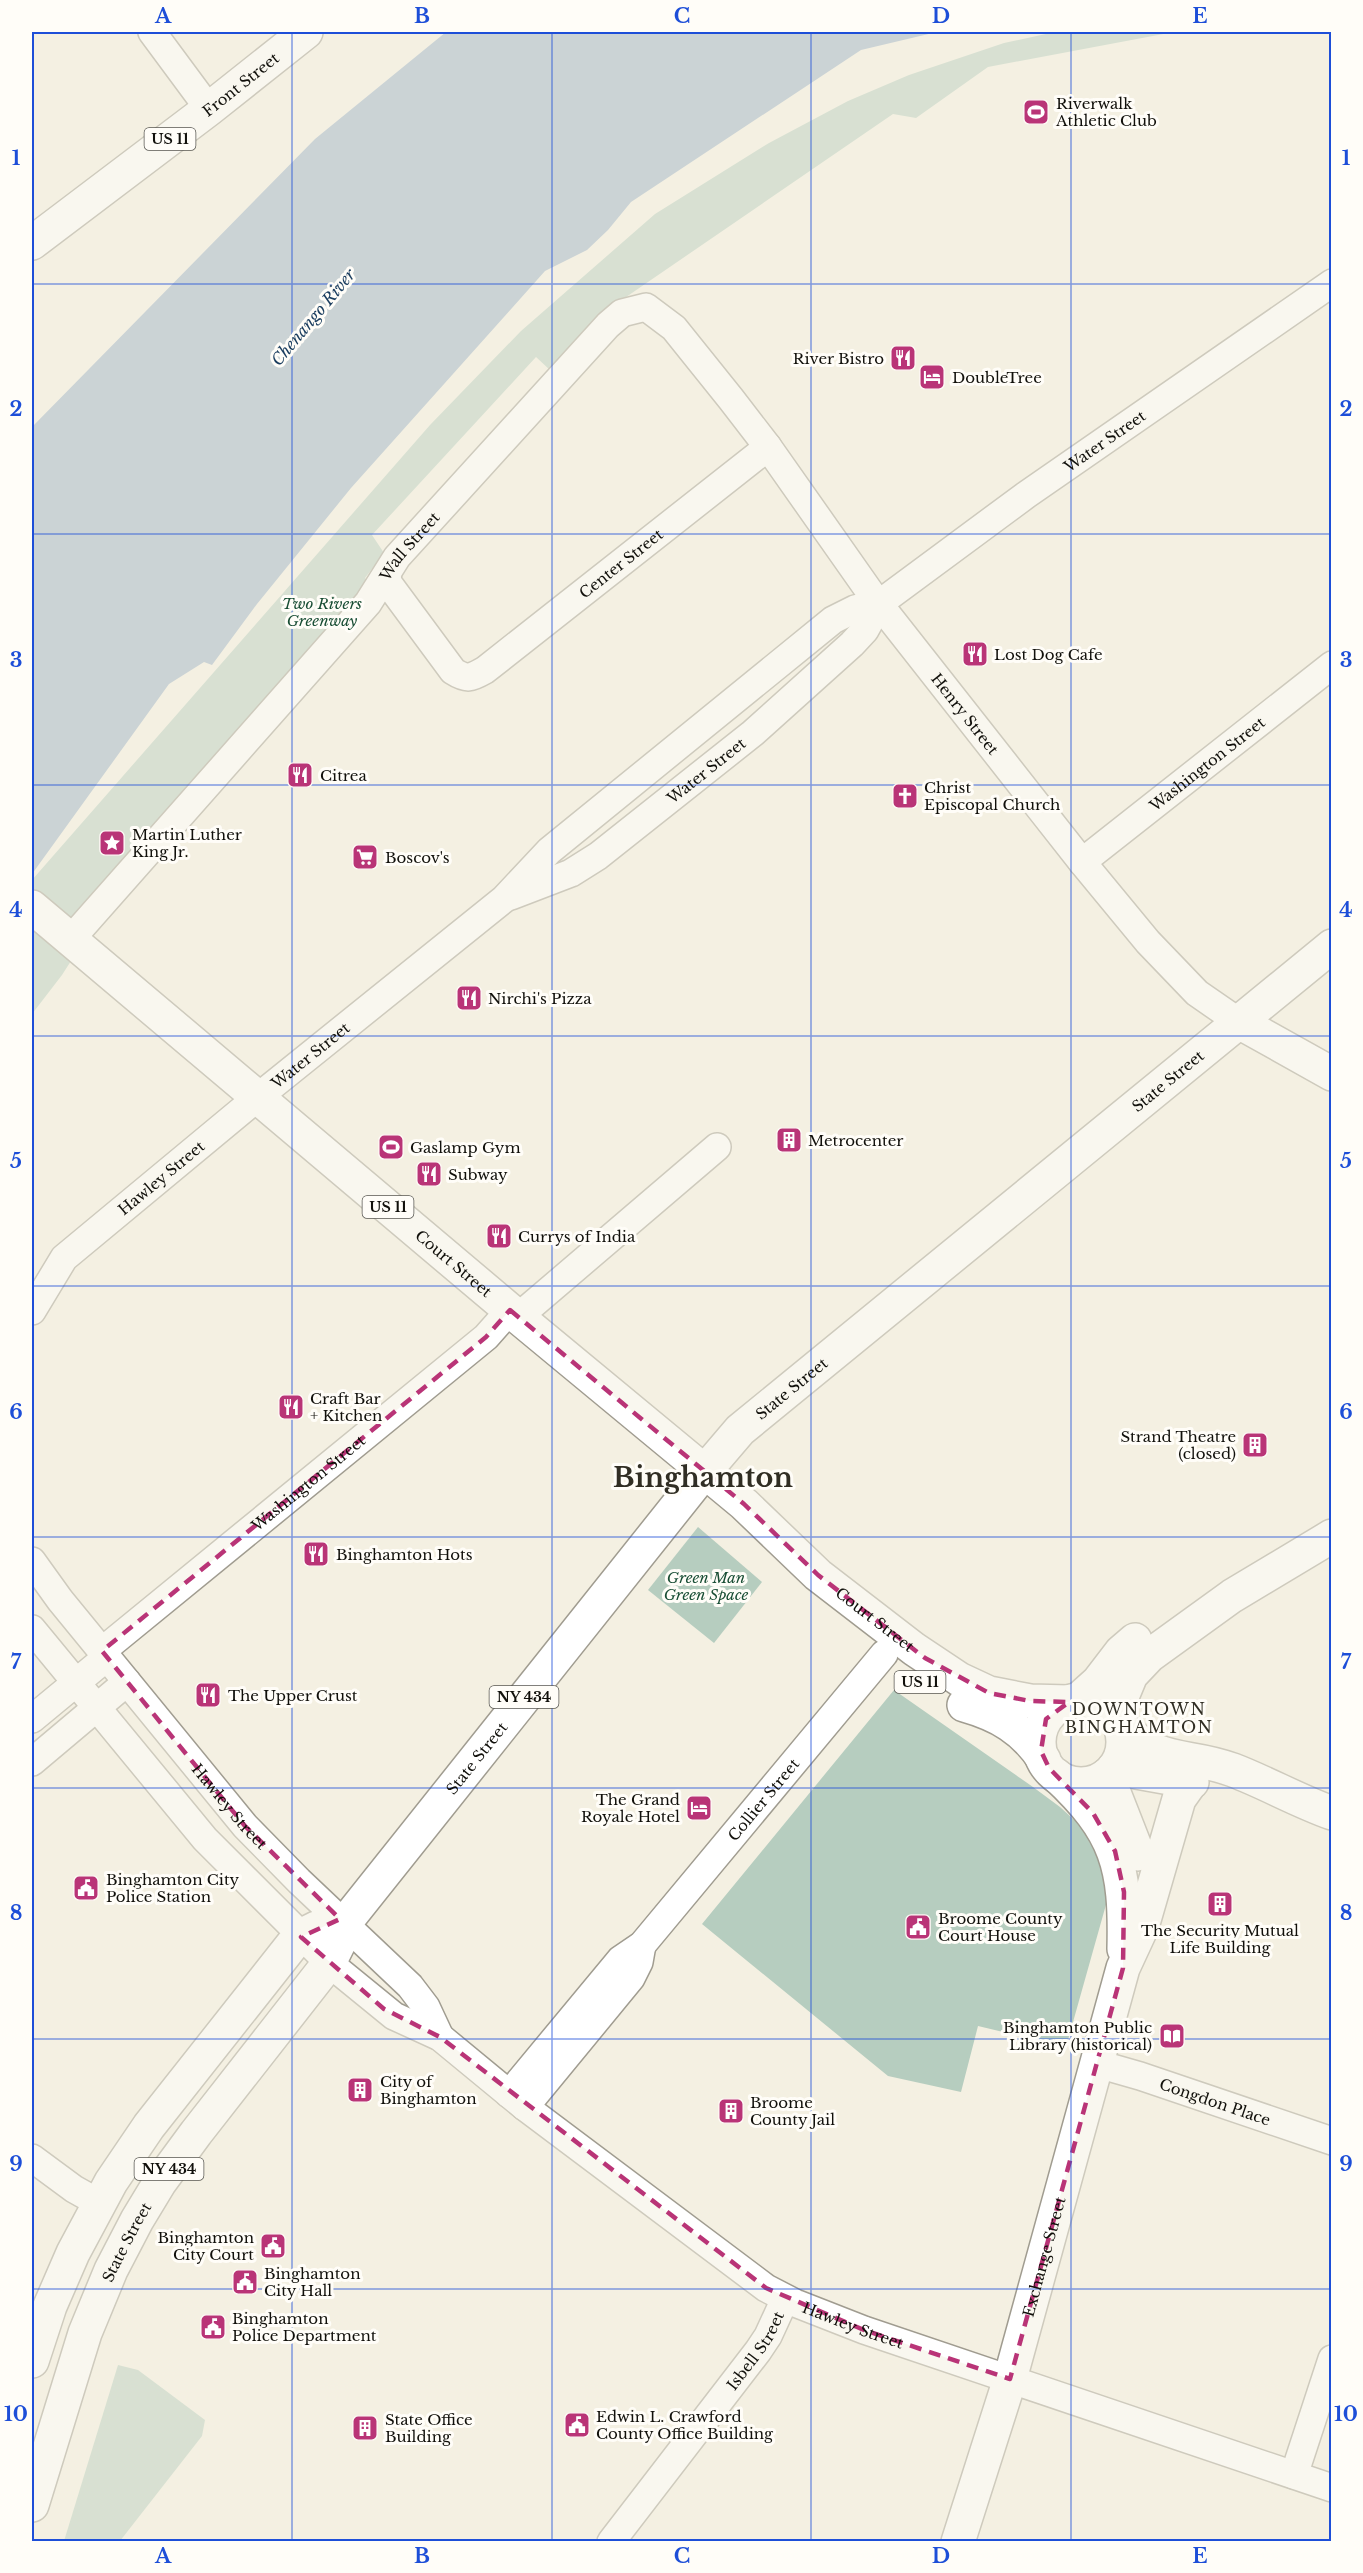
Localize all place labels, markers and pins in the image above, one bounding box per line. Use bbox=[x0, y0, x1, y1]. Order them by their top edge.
place label: Riverwalk Athletic Club bbox=[1055, 94, 1157, 130]
sports icon: Riverwalk Athletic Club bbox=[1021, 97, 1051, 127]
restaurant icon: River Bistro bbox=[888, 343, 918, 373]
place label: River Bistro bbox=[793, 349, 884, 368]
hotel icon: DoubleTree bbox=[917, 362, 947, 392]
place label: DoubleTree bbox=[952, 368, 1042, 387]
restaurant icon: Lost Dog Cafe bbox=[960, 639, 990, 669]
place label: Lost Dog Cafe bbox=[994, 645, 1103, 664]
restaurant icon: Citrea bbox=[285, 760, 315, 790]
place label: Citrea bbox=[320, 766, 367, 785]
place label: Christ Episcopal Church bbox=[924, 778, 1060, 814]
church icon: Christ Episcopal Church bbox=[890, 781, 920, 811]
place label: Martin Luther King Jr. bbox=[132, 825, 243, 861]
place icon: Martin Luther King Jr. bbox=[97, 828, 127, 858]
supermarket icon: Boscov's bbox=[350, 842, 380, 872]
place label: Boscov's bbox=[385, 848, 450, 867]
restaurant icon: Nirchi's Pizza bbox=[454, 983, 484, 1013]
place label: Nirchi's Pizza bbox=[488, 989, 592, 1008]
building icon: Metrocenter bbox=[774, 1125, 804, 1155]
place label: Metrocenter bbox=[808, 1131, 904, 1150]
sports icon: Gaslamp Gym bbox=[376, 1132, 406, 1162]
place label: Gaslamp Gym bbox=[410, 1138, 521, 1157]
restaurant icon: Subway bbox=[414, 1159, 444, 1189]
place label: Subway bbox=[448, 1165, 508, 1184]
restaurant icon: Currys of India bbox=[484, 1221, 514, 1251]
place label: Currys of India bbox=[518, 1227, 636, 1246]
place label: Craft Bar + Kitchen bbox=[310, 1389, 382, 1425]
restaurant icon: Craft Bar + Kitchen bbox=[276, 1392, 306, 1422]
place label: Strand Theatre (closed) bbox=[1120, 1427, 1236, 1463]
building icon: Strand Theatre (closed) bbox=[1240, 1430, 1270, 1460]
restaurant icon: Binghamton Hots bbox=[301, 1539, 331, 1569]
place label: Binghamton Hots bbox=[336, 1545, 473, 1564]
restaurant icon: The Upper Crust bbox=[193, 1680, 223, 1710]
place label: The Upper Crust bbox=[228, 1686, 358, 1705]
place label: The Grand Royale Hotel bbox=[581, 1790, 680, 1826]
hotel icon: The Grand Royale Hotel bbox=[684, 1793, 714, 1823]
place label: Binghamton City Police Station bbox=[106, 1870, 240, 1906]
public building icon: Binghamton City Police Station bbox=[71, 1873, 101, 1903]
building icon: The Security Mutual Life Building bbox=[1205, 1889, 1235, 1919]
place label: Broome County Court House bbox=[938, 1909, 1063, 1945]
public building icon: Broome County Court House bbox=[903, 1912, 933, 1942]
place label: The Security Mutual Life Building bbox=[1141, 1921, 1299, 1957]
place label: Binghamton Public Library (historical) bbox=[1003, 2018, 1152, 2054]
library icon: Binghamton Public Library (historical) bbox=[1157, 2021, 1187, 2051]
place label: City of Binghamton bbox=[380, 2072, 476, 2108]
building icon: City of Binghamton bbox=[345, 2075, 375, 2105]
place label: Broome County Jail bbox=[750, 2093, 835, 2129]
building icon: Broome County Jail bbox=[716, 2096, 746, 2126]
place label: Binghamton City Court bbox=[158, 2228, 254, 2264]
public building icon: Binghamton City Court bbox=[258, 2231, 288, 2261]
place label: Binghamton City Hall bbox=[264, 2264, 360, 2300]
public building icon: Binghamton City Hall bbox=[230, 2267, 260, 2297]
place label: Binghamton Police Department bbox=[232, 2309, 377, 2345]
public building icon: Binghamton Police Department bbox=[198, 2312, 228, 2342]
place label: Edwin L. Crawford County Office Building bbox=[596, 2407, 774, 2443]
place label: State Office Building bbox=[385, 2410, 473, 2446]
public building icon: Edwin L. Crawford County Office Building bbox=[562, 2410, 592, 2440]
building icon: State Office Building bbox=[350, 2413, 380, 2443]

